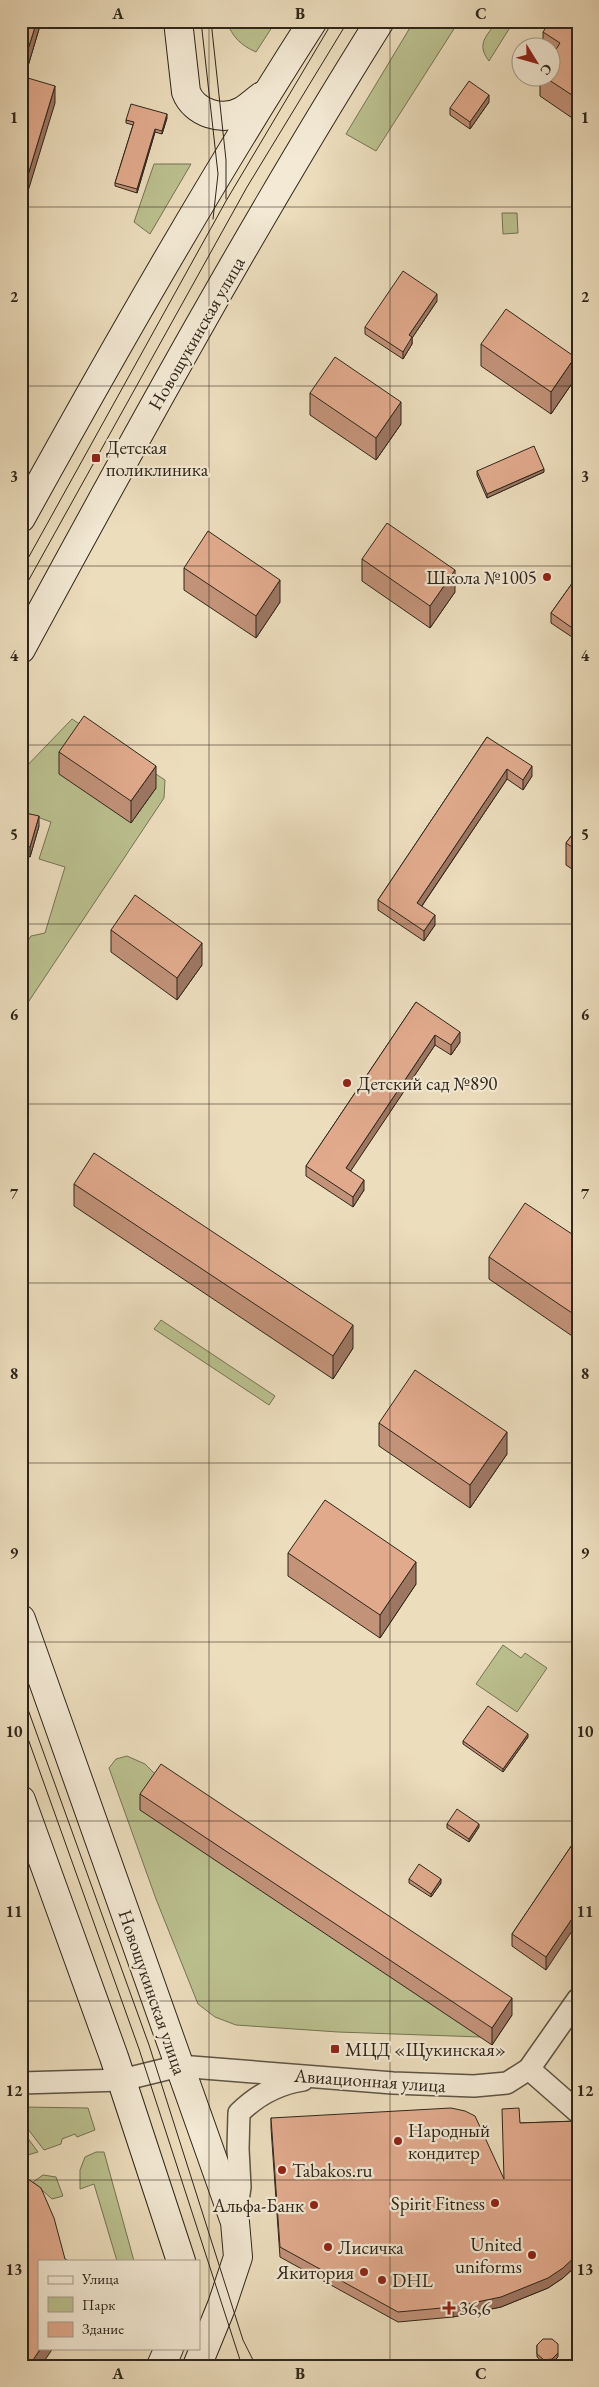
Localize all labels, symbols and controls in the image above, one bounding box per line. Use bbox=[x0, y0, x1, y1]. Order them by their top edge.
text: A bbox=[111, 3, 124, 24]
text: B bbox=[295, 3, 305, 24]
text: C bbox=[475, 3, 487, 24]
north arrow bbox=[512, 38, 562, 88]
text: С bbox=[536, 60, 557, 79]
text: 1 bbox=[10, 107, 18, 128]
text: 1 bbox=[581, 107, 589, 128]
street label: Новощукинская улица bbox=[142, 252, 251, 415]
text: 2 bbox=[10, 286, 19, 307]
text: 2 bbox=[581, 286, 590, 307]
place label: Детская поликлиника bbox=[106, 435, 209, 482]
marker: Детская поликлиника bbox=[90, 452, 102, 464]
text: 3 bbox=[10, 466, 18, 487]
text: 3 bbox=[581, 466, 589, 487]
place label: Школа №1005 bbox=[426, 565, 537, 590]
marker: Школа №1005 bbox=[541, 571, 553, 583]
text: 4 bbox=[10, 645, 19, 666]
text: 4 bbox=[581, 645, 590, 666]
text: 5 bbox=[10, 824, 18, 845]
text: 5 bbox=[581, 824, 589, 845]
text: 6 bbox=[10, 1004, 19, 1025]
text: 6 bbox=[581, 1004, 590, 1025]
place label: Детский сад №890 bbox=[357, 1071, 497, 1096]
marker: Детский сад №890 bbox=[341, 1077, 353, 1089]
text: 7 bbox=[10, 1183, 19, 1204]
text: 7 bbox=[581, 1183, 590, 1204]
text: 8 bbox=[10, 1363, 18, 1384]
text: 8 bbox=[581, 1363, 589, 1384]
text: 9 bbox=[10, 1542, 19, 1563]
text: 9 bbox=[581, 1542, 590, 1563]
text: 10 bbox=[6, 1721, 23, 1742]
text: 10 bbox=[577, 1721, 594, 1742]
text: 11 bbox=[6, 1901, 22, 1922]
text: 11 bbox=[577, 1901, 593, 1922]
street label: Новощукинская улица bbox=[113, 1906, 193, 2079]
place label: МЦД «Щукинская» bbox=[345, 2037, 506, 2062]
marker: МЦД «Щукинская» bbox=[329, 2043, 341, 2055]
street label: Авиационная улица bbox=[292, 2063, 447, 2098]
text: 12 bbox=[6, 2080, 23, 2101]
text: 12 bbox=[577, 2080, 594, 2101]
place label: Народный кондитер bbox=[408, 2118, 490, 2165]
marker: Народный кондитер bbox=[392, 2135, 404, 2147]
place label: Tabakos.ru bbox=[292, 2158, 372, 2183]
marker: Tabakos.ru bbox=[276, 2164, 288, 2176]
place label: Spirit Fitness bbox=[391, 2191, 485, 2216]
place label: Альфа-Банк bbox=[212, 2193, 304, 2218]
marker: Spirit Fitness bbox=[489, 2197, 501, 2209]
marker: Альфа-Банк bbox=[308, 2199, 320, 2211]
place label: United uniforms bbox=[455, 2232, 522, 2279]
place label: Лисичка bbox=[338, 2235, 404, 2260]
marker: Лисичка bbox=[322, 2241, 334, 2253]
marker: United uniforms bbox=[526, 2249, 538, 2261]
text: 13 bbox=[6, 2259, 22, 2280]
text: 13 bbox=[577, 2259, 593, 2280]
legend bbox=[38, 2260, 200, 2350]
place label: Якитория bbox=[276, 2260, 354, 2285]
marker: Якитория bbox=[358, 2266, 370, 2278]
place label: DHL bbox=[392, 2268, 433, 2293]
text: Улица bbox=[81, 2269, 119, 2288]
marker: DHL bbox=[376, 2274, 388, 2286]
text: Парк bbox=[82, 2295, 115, 2314]
place label: 36,6 bbox=[459, 2296, 491, 2321]
marker: 36,6 bbox=[443, 2302, 455, 2314]
text: Здание bbox=[82, 2319, 124, 2338]
text: A bbox=[111, 2363, 124, 2384]
text: B bbox=[295, 2363, 305, 2384]
text: C bbox=[475, 2363, 487, 2384]

